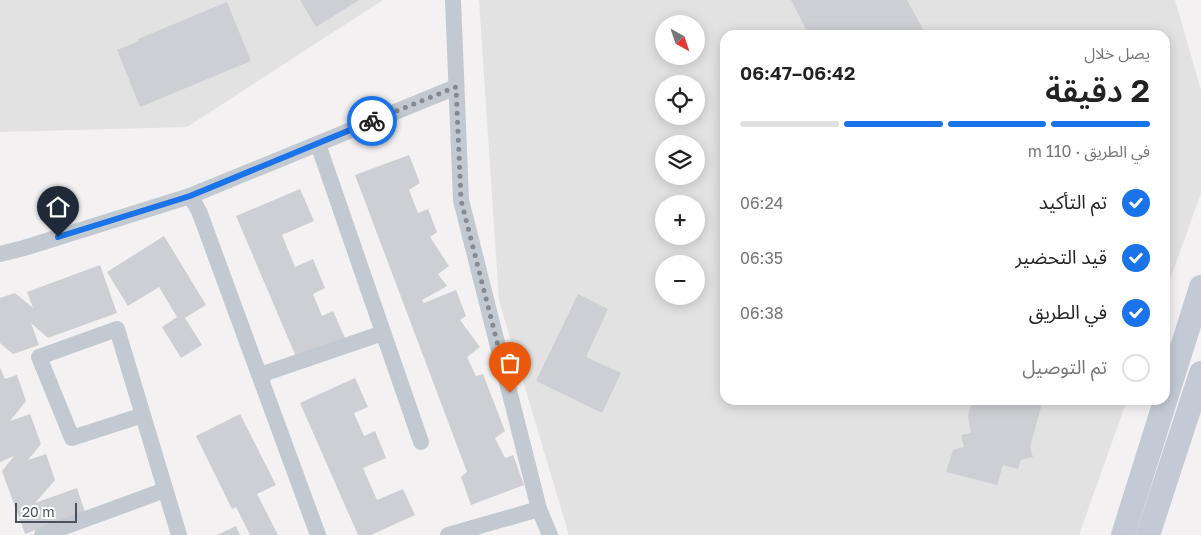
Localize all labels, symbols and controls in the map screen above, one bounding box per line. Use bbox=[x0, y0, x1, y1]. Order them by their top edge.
north arrow bbox=[655, 15, 705, 65]
map controls bbox=[655, 15, 705, 305]
text: يصل خلال bbox=[1084, 43, 1150, 63]
text: 06:42–06:47 bbox=[740, 61, 855, 84]
text: 2 دقيقة bbox=[1045, 71, 1150, 109]
button: locate bbox=[655, 75, 705, 125]
courier bbox=[347, 96, 397, 146]
icon: bike bbox=[358, 107, 386, 135]
button: layers bbox=[655, 135, 705, 185]
text: في الطريق · 110 m bbox=[1028, 141, 1150, 161]
pin bbox=[37, 186, 79, 237]
icon: check bbox=[1122, 189, 1150, 217]
text: تم التأكيد bbox=[1039, 190, 1107, 213]
icon: home bbox=[44, 193, 72, 221]
text: 06:24 bbox=[740, 193, 783, 213]
button: + bbox=[655, 195, 705, 245]
icon: check bbox=[1122, 244, 1150, 272]
text: قيد التحضير bbox=[1015, 245, 1107, 268]
text: 06:35 bbox=[740, 248, 783, 268]
button: − bbox=[655, 255, 705, 305]
icon: check bbox=[1122, 299, 1150, 327]
text: في الطريق bbox=[1029, 300, 1107, 323]
text: 06:38 bbox=[740, 303, 784, 323]
pin bbox=[489, 342, 531, 393]
icon: bag bbox=[496, 349, 524, 377]
text: تم التوصيل bbox=[1022, 355, 1107, 378]
scale bar bbox=[15, 500, 78, 523]
text: 20 m bbox=[22, 503, 55, 520]

